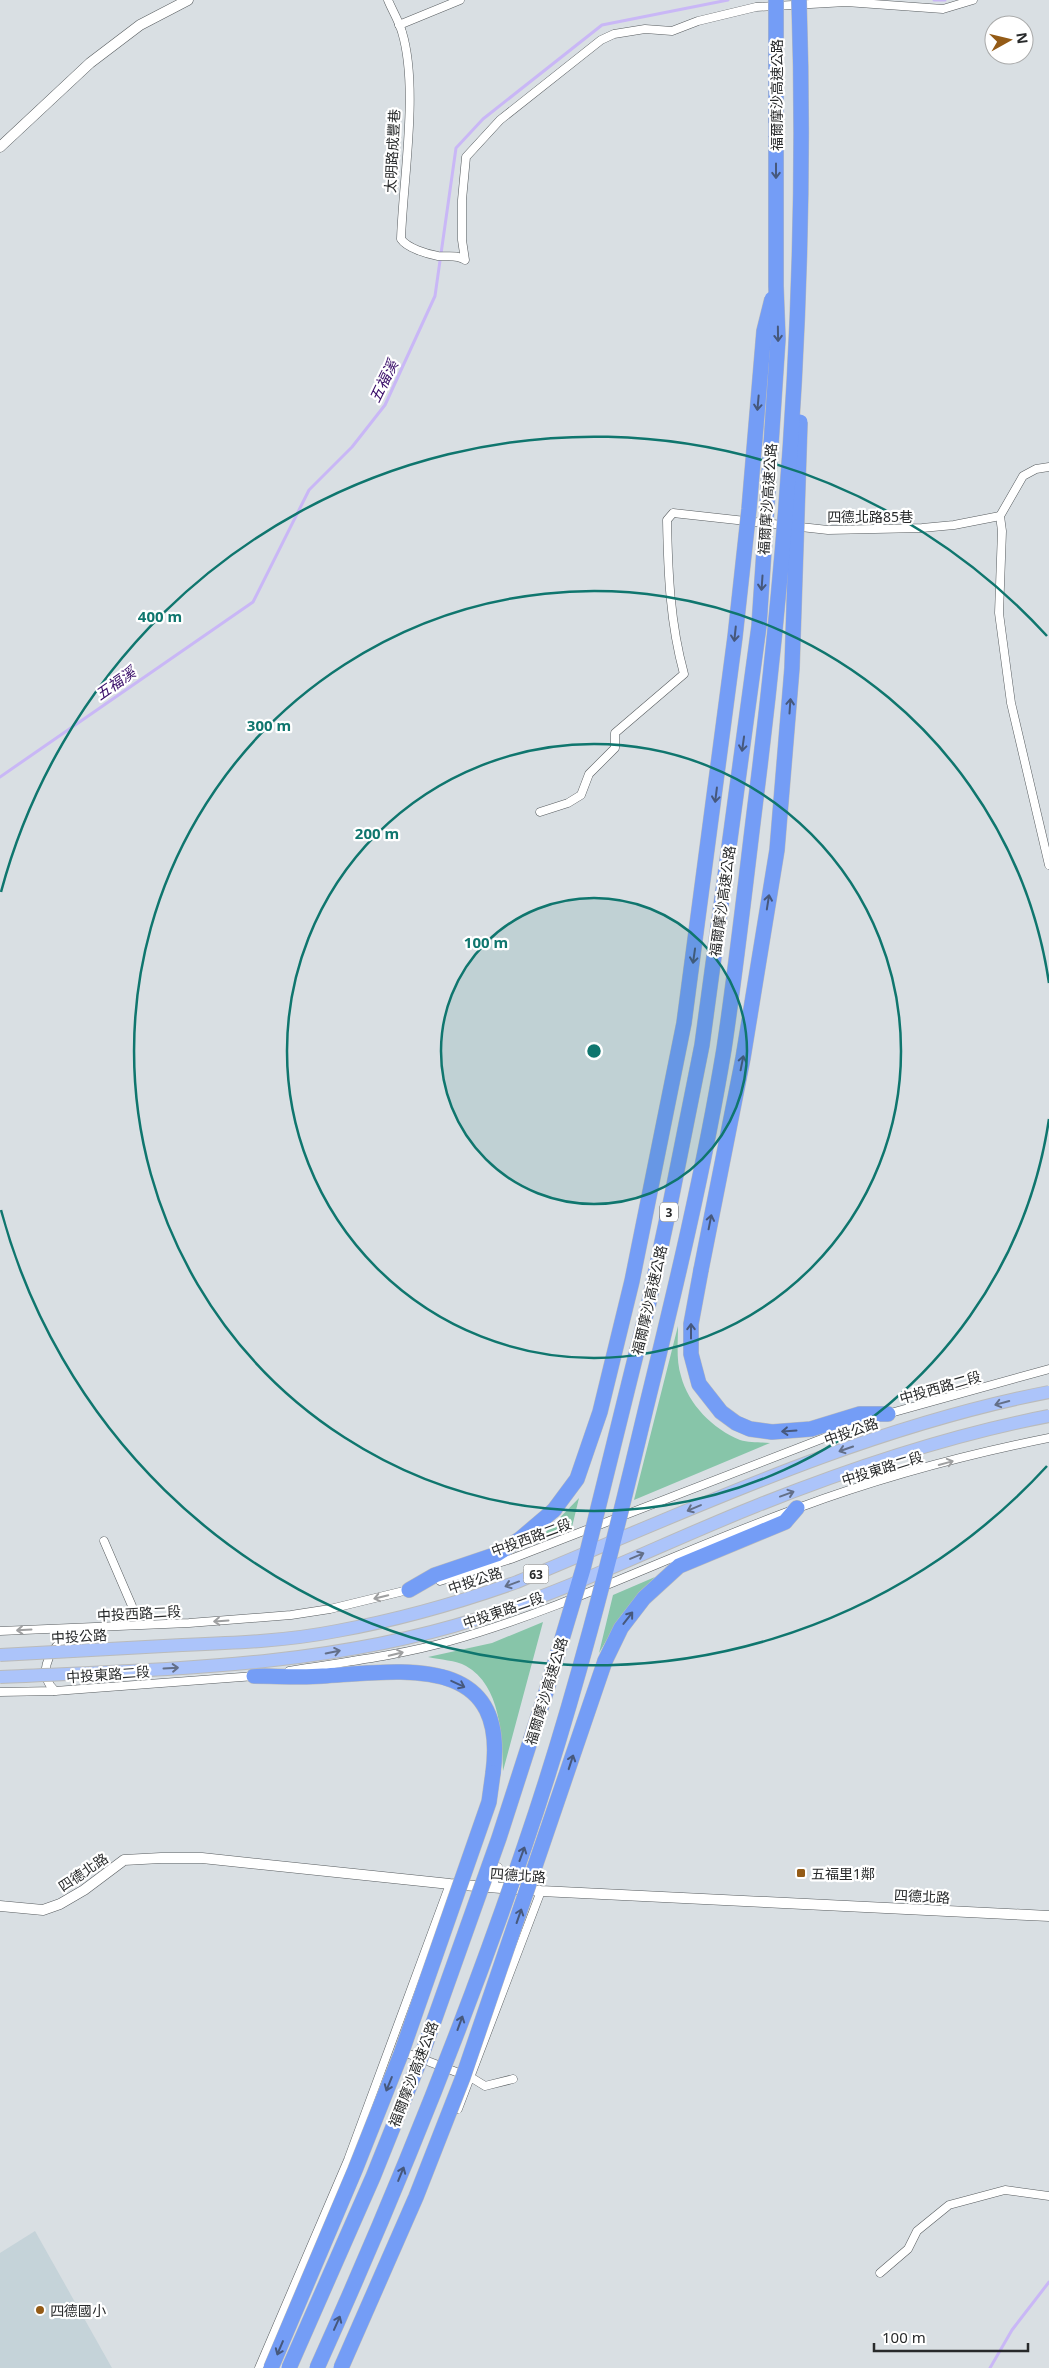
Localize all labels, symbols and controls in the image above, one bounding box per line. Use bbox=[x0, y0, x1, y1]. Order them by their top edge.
north arrow bbox=[984, 15, 1034, 65]
text: N bbox=[1012, 31, 1033, 45]
street label: 福爾摩沙高速公路 bbox=[767, 39, 786, 151]
street label: 太明路成豐巷 bbox=[380, 109, 404, 193]
one-way arrow bbox=[771, 162, 781, 179]
one-way arrow bbox=[773, 325, 783, 341]
water label: 五福溪 bbox=[364, 355, 403, 406]
one-way arrow bbox=[753, 394, 763, 410]
street label: 福爾摩沙高速公路 bbox=[754, 442, 780, 556]
street label: 四德北路85巷 bbox=[827, 507, 913, 526]
one-way arrow bbox=[757, 575, 766, 591]
text: 400 m bbox=[138, 606, 182, 626]
one-way arrow bbox=[730, 626, 740, 642]
water label: 五福溪 bbox=[91, 661, 141, 704]
one-way arrow bbox=[785, 698, 794, 714]
text: 300 m bbox=[247, 715, 291, 735]
one-way arrow bbox=[738, 736, 748, 752]
one-way arrow bbox=[710, 787, 720, 803]
text: 200 m bbox=[355, 823, 399, 843]
street label: 福爾摩沙高速公路 bbox=[705, 844, 739, 958]
one-way arrow bbox=[764, 895, 774, 911]
text: 100 m bbox=[464, 932, 508, 952]
one-way arrow bbox=[688, 948, 698, 964]
centre of rings bbox=[585, 1042, 603, 1060]
one-way arrow bbox=[737, 1055, 747, 1071]
road number: 3 bbox=[660, 1202, 678, 1222]
one-way arrow bbox=[706, 1215, 716, 1231]
street label: 福爾摩沙高速公路 bbox=[627, 1243, 671, 1357]
one-way arrow bbox=[686, 1324, 696, 1340]
street label: 中投西路二段 bbox=[897, 1366, 983, 1408]
one-way arrow bbox=[994, 1399, 1010, 1408]
street label: 中投公路 bbox=[821, 1413, 881, 1449]
one-way arrow bbox=[781, 1426, 797, 1436]
one-way arrow bbox=[839, 1445, 854, 1454]
street label: 中投東路二段 bbox=[839, 1447, 925, 1489]
one-way arrow bbox=[937, 1458, 953, 1467]
one-way arrow bbox=[779, 1489, 794, 1498]
one-way arrow bbox=[687, 1505, 702, 1514]
street label: 中投西路二段 bbox=[488, 1514, 574, 1560]
one-way arrow bbox=[629, 1550, 644, 1560]
street label: 中投公路 bbox=[445, 1562, 505, 1598]
road number: 63 bbox=[524, 1565, 548, 1584]
one-way arrow bbox=[505, 1580, 520, 1589]
street label: 中投東路二段 bbox=[460, 1587, 546, 1633]
one-way arrow bbox=[374, 1593, 390, 1602]
street label: 中投西路二段 bbox=[97, 1601, 181, 1625]
one-way arrow bbox=[623, 1612, 634, 1625]
one-way arrow bbox=[213, 1616, 229, 1625]
street label: 中投公路 bbox=[51, 1625, 107, 1647]
one-way arrow bbox=[16, 1626, 32, 1635]
street label: 福爾摩沙高速公路 bbox=[521, 1635, 571, 1747]
one-way arrow bbox=[324, 1646, 340, 1656]
one-way arrow bbox=[388, 1649, 404, 1658]
street label: 中投東路二段 bbox=[65, 1662, 151, 1686]
one-way arrow bbox=[163, 1664, 179, 1673]
one-way arrow bbox=[450, 1679, 465, 1689]
one-way arrow bbox=[566, 1754, 576, 1770]
one-way arrow bbox=[518, 1847, 527, 1862]
street label: 四德北路 bbox=[54, 1848, 112, 1896]
street label: 四德北路 bbox=[489, 1864, 547, 1886]
place label: 五福里1鄰 bbox=[811, 1864, 875, 1883]
marker: 五福里1鄰 bbox=[795, 1867, 807, 1879]
street label: 四德北路 bbox=[894, 1885, 950, 1907]
one-way arrow bbox=[515, 1909, 524, 1924]
one-way arrow bbox=[456, 2016, 465, 2031]
street label: 福爾摩沙高速公路 bbox=[384, 2018, 442, 2130]
one-way arrow bbox=[384, 2076, 393, 2092]
one-way arrow bbox=[397, 2167, 407, 2182]
place label: 四德國小 bbox=[50, 2301, 106, 2320]
marker: 四德國小 bbox=[34, 2304, 46, 2316]
one-way arrow bbox=[332, 2316, 342, 2331]
scale bar bbox=[874, 2320, 1028, 2352]
text: 100 m bbox=[882, 2327, 926, 2347]
one-way arrow bbox=[275, 2340, 284, 2355]

